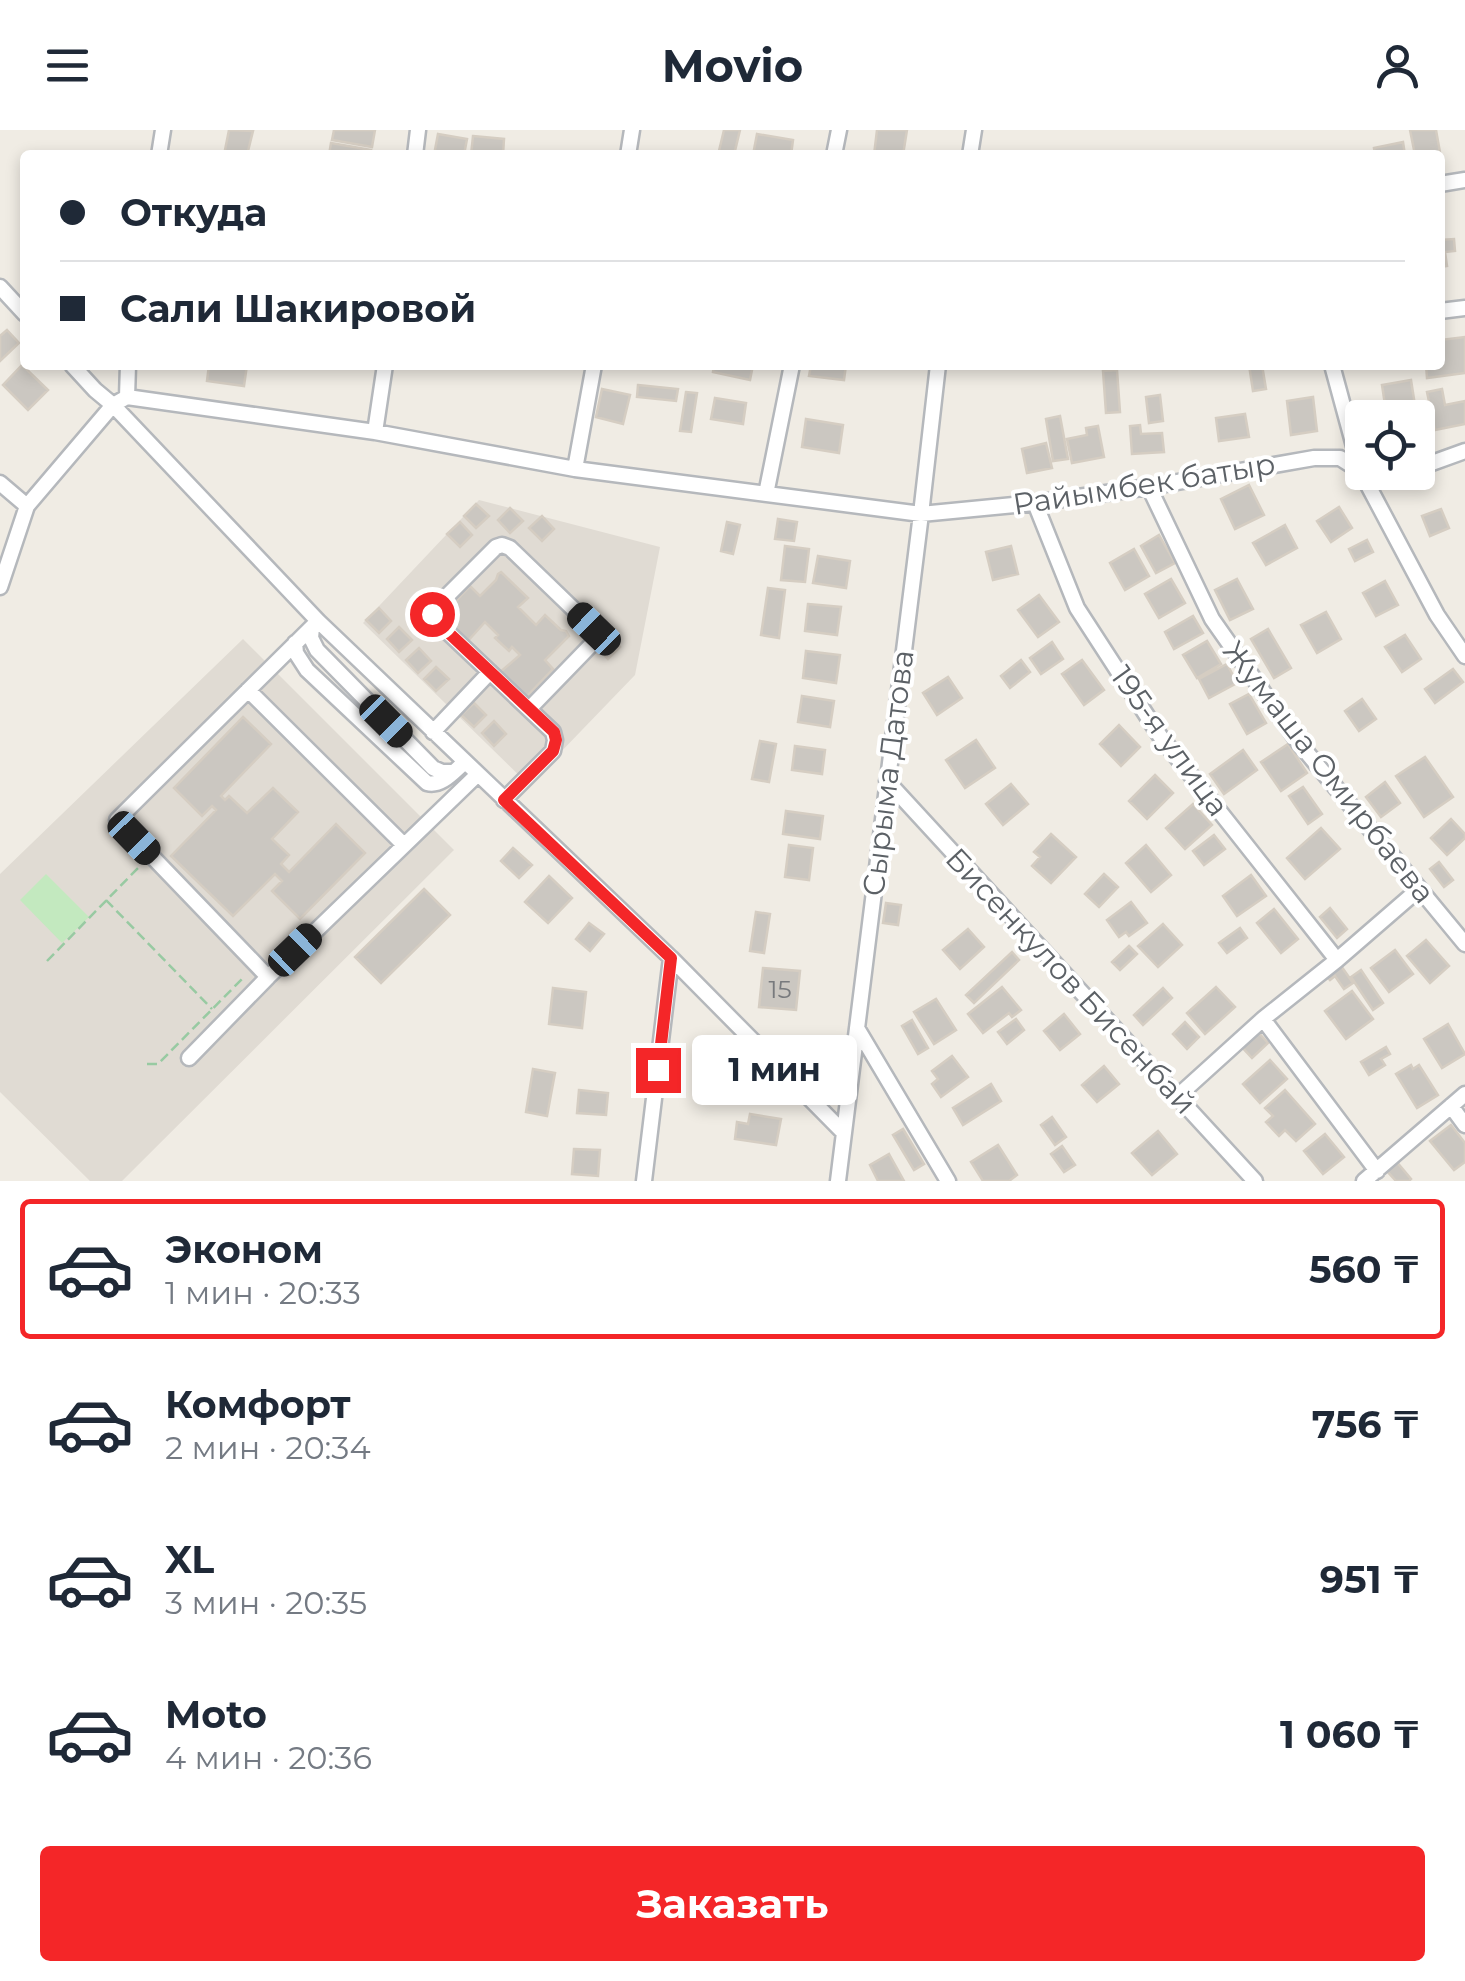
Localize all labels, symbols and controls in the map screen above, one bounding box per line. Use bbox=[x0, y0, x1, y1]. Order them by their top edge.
icon: menu bbox=[40, 38, 95, 93]
text: Movio bbox=[662, 38, 803, 93]
icon: person bbox=[1370, 38, 1425, 93]
text: Откуда bbox=[120, 189, 267, 236]
text: Сали Шакировой bbox=[120, 285, 476, 332]
map controls bbox=[1345, 400, 1435, 490]
button: locate bbox=[1345, 400, 1435, 490]
street label: Райымбек батыр bbox=[1010, 445, 1278, 523]
route start bbox=[410, 592, 455, 637]
car bbox=[562, 597, 626, 661]
street label: Жумаша Омирбаева bbox=[1215, 634, 1443, 910]
street label: Сырыма Датова bbox=[855, 648, 921, 898]
street label: 195-я улица bbox=[1103, 659, 1237, 823]
car bbox=[354, 689, 418, 753]
car bbox=[102, 806, 166, 870]
street label: Бисенкулов Бисенбай bbox=[938, 840, 1204, 1122]
car bbox=[263, 918, 327, 982]
house number: 15 bbox=[768, 974, 792, 1004]
callout: 1 мин bbox=[693, 1035, 858, 1105]
route end bbox=[636, 1048, 681, 1093]
text: 1 мин bbox=[728, 1050, 821, 1089]
icon: car bbox=[45, 1224, 135, 1314]
text: Эконом bbox=[165, 1226, 323, 1273]
text: 560 ₸ bbox=[1309, 1246, 1420, 1293]
text: 1 мин · 20:33 bbox=[165, 1273, 361, 1312]
icon: car bbox=[45, 1379, 135, 1469]
text: Комфорт bbox=[165, 1381, 351, 1428]
text: 756 ₸ bbox=[1312, 1401, 1420, 1448]
text: 2 мин · 20:34 bbox=[165, 1428, 371, 1467]
icon: car bbox=[45, 1534, 135, 1624]
text: XL bbox=[165, 1536, 214, 1583]
text: 951 ₸ bbox=[1320, 1556, 1420, 1603]
text: 3 мин · 20:35 bbox=[165, 1583, 367, 1622]
icon: car bbox=[45, 1689, 135, 1779]
text: Moto bbox=[165, 1691, 267, 1738]
text: 1 060 ₸ bbox=[1280, 1711, 1420, 1758]
text: 4 мин · 20:36 bbox=[165, 1738, 372, 1777]
button: Заказать bbox=[40, 1846, 1425, 1961]

